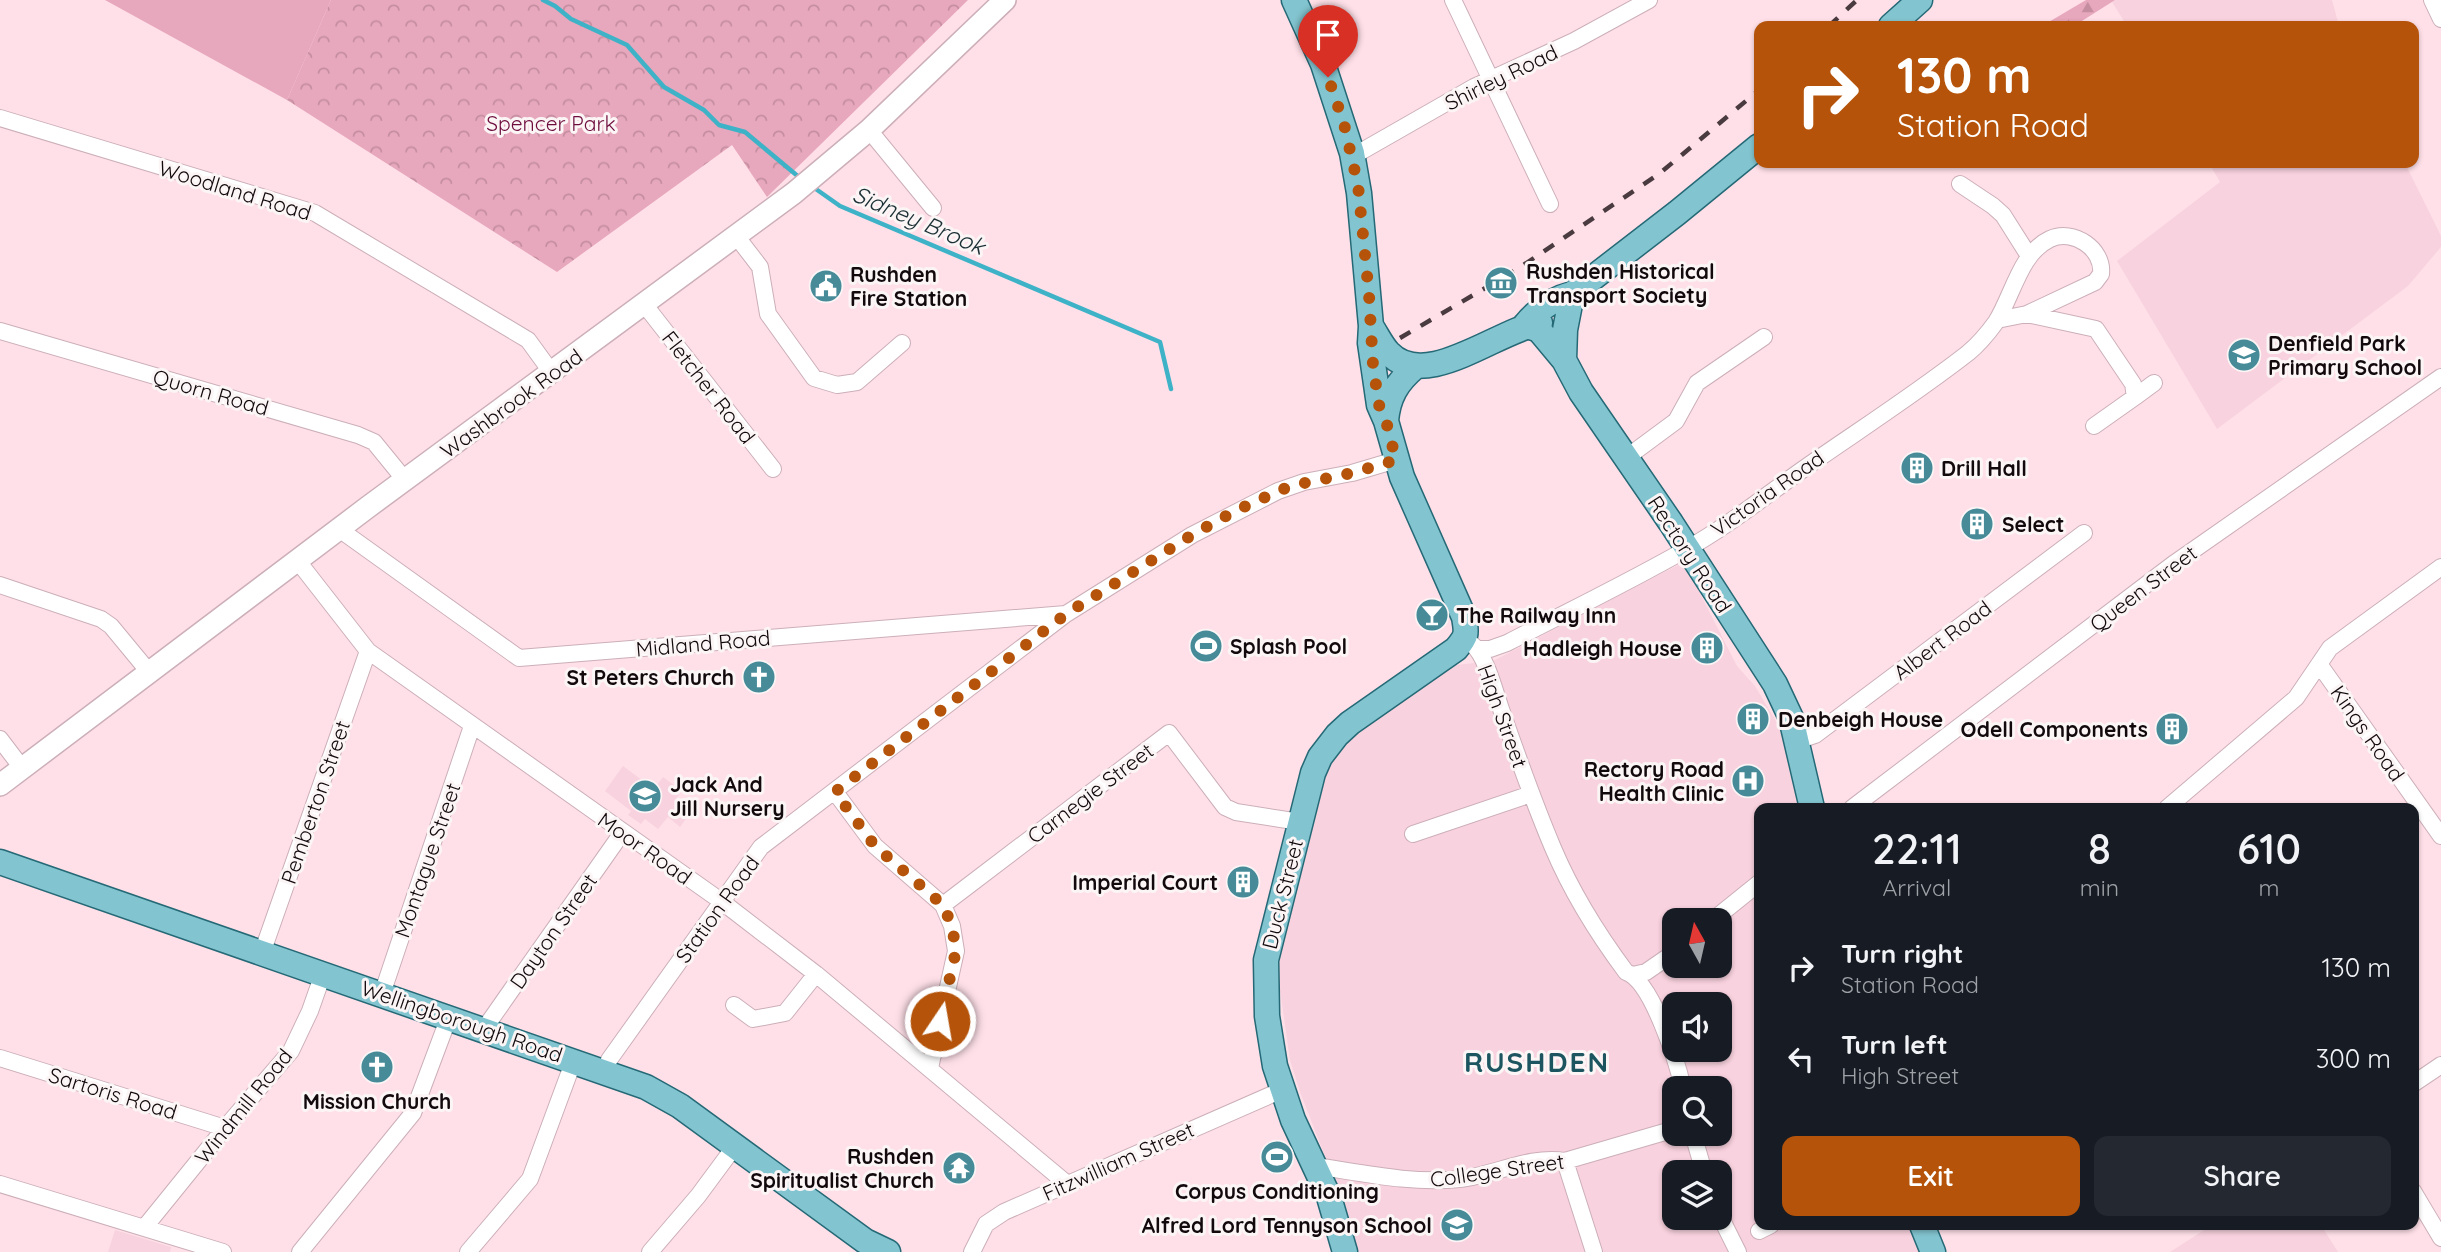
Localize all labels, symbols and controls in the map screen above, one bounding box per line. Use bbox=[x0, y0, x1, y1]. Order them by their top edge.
pin bbox=[1298, 5, 1358, 77]
icon: arrive bbox=[1309, 16, 1347, 54]
street label: Shirley Road bbox=[1440, 38, 1562, 116]
text: 130 m bbox=[1897, 44, 2031, 105]
icon: right bbox=[1782, 49, 1873, 140]
text: Station Road bbox=[1897, 105, 2089, 145]
park label: Spencer Park bbox=[486, 110, 616, 136]
street label: Woodland Road bbox=[155, 154, 315, 226]
water label: Sidney Brook bbox=[849, 179, 991, 261]
place label: Rushden Historical Transport Society bbox=[1526, 258, 1715, 308]
place label: Rushden Fire Station bbox=[850, 261, 967, 311]
museum icon: Rushden Historical Transport Society bbox=[1482, 264, 1520, 302]
public building icon: Rushden Fire Station bbox=[807, 267, 845, 305]
street label: Fletcher Road bbox=[657, 325, 761, 449]
place label: Denfield Park Primary School bbox=[2268, 330, 2422, 380]
school or university icon: Denfield Park Primary School bbox=[2225, 336, 2263, 374]
street label: Washbrook Road bbox=[435, 343, 587, 463]
street label: Quorn Road bbox=[150, 363, 272, 421]
street label: Victoria Road bbox=[1705, 444, 1829, 542]
building icon: Drill Hall bbox=[1898, 449, 1936, 487]
place label: Drill Hall bbox=[1941, 455, 2027, 481]
street label: Rectory Road bbox=[1643, 491, 1737, 617]
building icon: Select bbox=[1958, 505, 1996, 543]
place label: Select bbox=[2002, 511, 2064, 537]
street label: Queen Street bbox=[2084, 539, 2202, 637]
street label: Albert Road bbox=[1888, 595, 1996, 685]
bar icon: The Railway Inn bbox=[1413, 596, 1451, 634]
place label: The Railway Inn bbox=[1456, 602, 1616, 628]
street label: Midland Road bbox=[635, 624, 771, 662]
sports icon: Splash Pool bbox=[1187, 627, 1225, 665]
building icon: Hadleigh House bbox=[1688, 629, 1726, 667]
place label: Splash Pool bbox=[1230, 633, 1347, 659]
place label: Hadleigh House bbox=[1523, 635, 1682, 661]
church icon: St Peters Church bbox=[740, 658, 778, 696]
street label: High Street bbox=[1472, 661, 1534, 771]
place label: St Peters Church bbox=[566, 664, 734, 690]
street label: Kings Road bbox=[2325, 680, 2411, 786]
building icon: Denbeigh House bbox=[1734, 700, 1772, 738]
place label: Denbeigh House bbox=[1778, 706, 1943, 732]
building icon: Odell Components bbox=[2153, 710, 2191, 748]
place label: Odell Components bbox=[1961, 716, 2148, 742]
street label: Pemberton Street bbox=[275, 717, 355, 887]
street label: Carnegie Street bbox=[1022, 737, 1158, 849]
place label: Rectory Road Health Clinic bbox=[1584, 756, 1724, 806]
hospital icon: Rectory Road Health Clinic bbox=[1729, 762, 1767, 800]
place label: Jack And Jill Nursery bbox=[670, 771, 785, 821]
school or university icon: Jack And Jill Nursery bbox=[626, 777, 664, 815]
street label: Montague Street bbox=[388, 779, 466, 941]
street label: Moor Road bbox=[593, 806, 697, 890]
text: 22:11 bbox=[1872, 822, 1962, 875]
text: 8 bbox=[2088, 822, 2111, 875]
text: 610 bbox=[2237, 822, 2301, 875]
street label: Duck Street bbox=[1256, 836, 1308, 952]
street label: Station Road bbox=[669, 850, 765, 968]
building icon: Imperial Court bbox=[1224, 863, 1262, 901]
street label: Dayton Street bbox=[504, 868, 602, 994]
place label: Imperial Court bbox=[1072, 869, 1218, 895]
text: Arrival bbox=[1882, 873, 1951, 902]
text: min bbox=[2080, 873, 2119, 902]
text: m bbox=[2258, 873, 2279, 902]
north arrow bbox=[1662, 908, 1732, 978]
map controls bbox=[1662, 908, 1732, 1230]
text: Turn right bbox=[1841, 937, 1963, 970]
icon: right bbox=[1782, 949, 1820, 987]
text: 130 m bbox=[2321, 951, 2391, 984]
text: Station Road bbox=[1841, 970, 1979, 999]
street label: Wellingborough Road bbox=[358, 974, 566, 1068]
position arrow bbox=[903, 984, 977, 1058]
button: sound bbox=[1662, 992, 1732, 1062]
text: Turn left bbox=[1841, 1028, 1948, 1061]
icon: left bbox=[1782, 1040, 1820, 1078]
text: 300 m bbox=[2316, 1042, 2391, 1075]
street label: Windmill Road bbox=[189, 1043, 297, 1169]
district label: RUSHDEN bbox=[1464, 1044, 1610, 1079]
church icon: Mission Church bbox=[358, 1048, 396, 1086]
street label: Sartoris Road bbox=[46, 1061, 180, 1125]
text: High Street bbox=[1841, 1061, 1959, 1090]
button: search bbox=[1662, 1076, 1732, 1146]
place label: Mission Church bbox=[303, 1088, 451, 1114]
street label: Fitzwilliam Street bbox=[1038, 1116, 1198, 1206]
button: Exit bbox=[1782, 1136, 2080, 1216]
button: Share bbox=[2094, 1136, 2391, 1216]
sports icon: Corpus Conditioning bbox=[1258, 1138, 1296, 1176]
place label: Rushden Spiritualist Church bbox=[750, 1143, 934, 1193]
street label: College Street bbox=[1428, 1148, 1566, 1192]
temple icon: Rushden Spiritualist Church bbox=[940, 1149, 978, 1187]
button: layers bbox=[1662, 1160, 1732, 1230]
place label: Corpus Conditioning bbox=[1175, 1178, 1379, 1204]
school or university icon: Alfred Lord Tennyson School bbox=[1438, 1206, 1476, 1244]
place label: Alfred Lord Tennyson School bbox=[1142, 1212, 1432, 1238]

